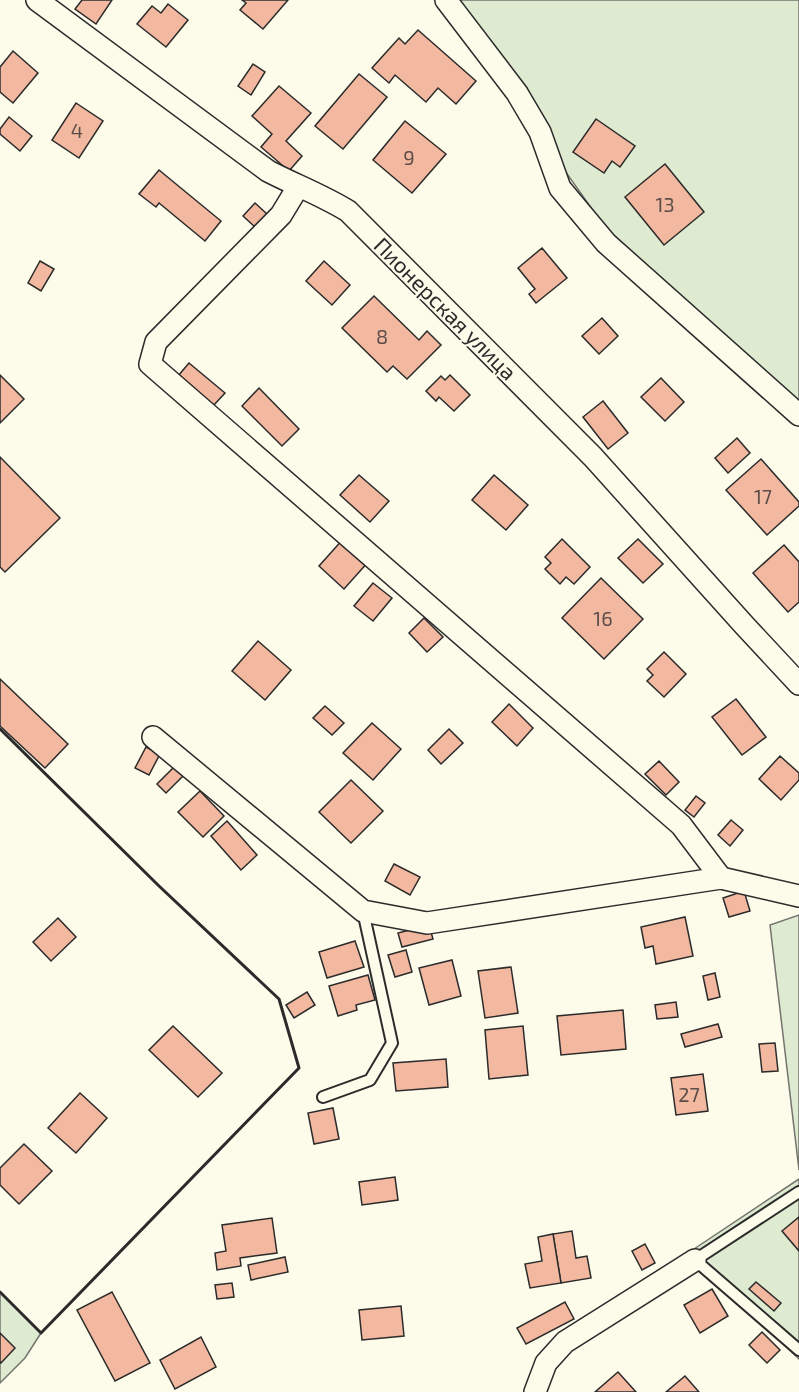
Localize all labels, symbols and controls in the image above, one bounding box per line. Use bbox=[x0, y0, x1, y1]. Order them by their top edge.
house number: 4 bbox=[71, 118, 83, 142]
house number: 9 bbox=[403, 145, 415, 169]
house number: 13 bbox=[655, 192, 675, 216]
street label: Пионерская улица bbox=[369, 231, 523, 385]
house number: 8 bbox=[376, 324, 388, 348]
house number: 17 bbox=[754, 484, 772, 508]
house number: 16 bbox=[593, 606, 613, 630]
house number: 27 bbox=[678, 1082, 700, 1106]

